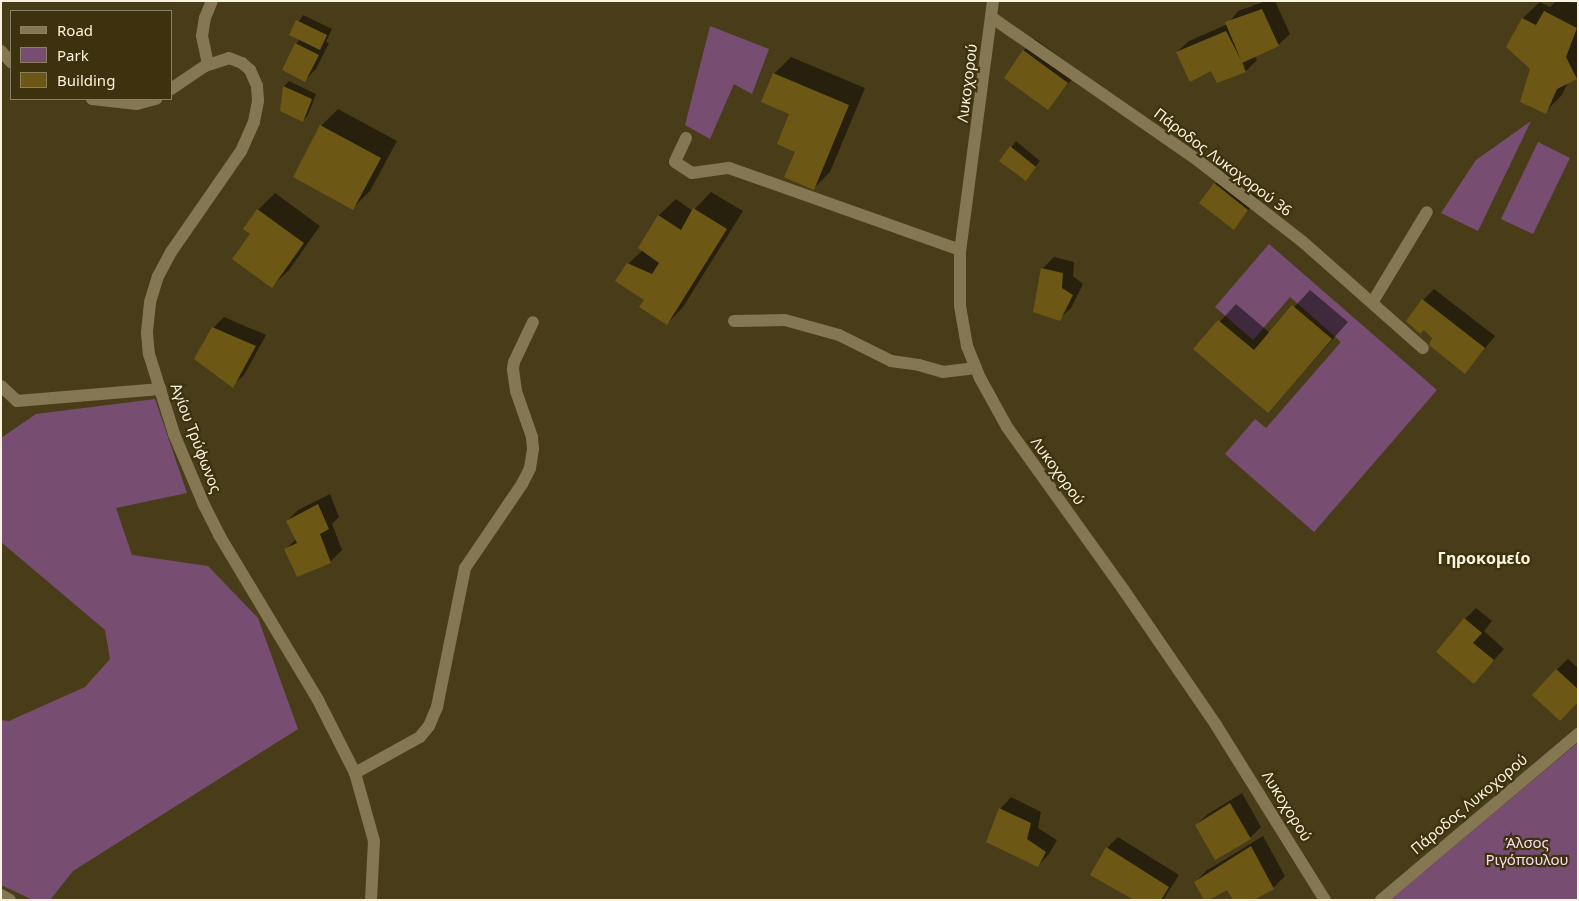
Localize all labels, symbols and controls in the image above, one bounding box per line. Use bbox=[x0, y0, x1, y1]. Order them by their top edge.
legend bbox=[10, 10, 172, 100]
text: Road bbox=[57, 20, 93, 40]
street label: Λυκοχορού bbox=[953, 42, 981, 124]
text: Park bbox=[57, 45, 89, 65]
text: Building bbox=[57, 70, 115, 90]
street label: Πάροδος Λυκοχορού 36 bbox=[1150, 104, 1296, 220]
street label: Αγίου Τρύφωνος bbox=[167, 381, 225, 495]
street label: Λυκοχορού bbox=[1027, 434, 1089, 508]
district label: Γηροκομείο bbox=[1437, 548, 1531, 568]
street label: Πάροδος Λυκοχορού bbox=[1407, 750, 1531, 858]
street label: Λυκοχορού bbox=[1258, 768, 1316, 844]
park label: Άλσος Ριγόπουλου bbox=[1485, 833, 1569, 868]

